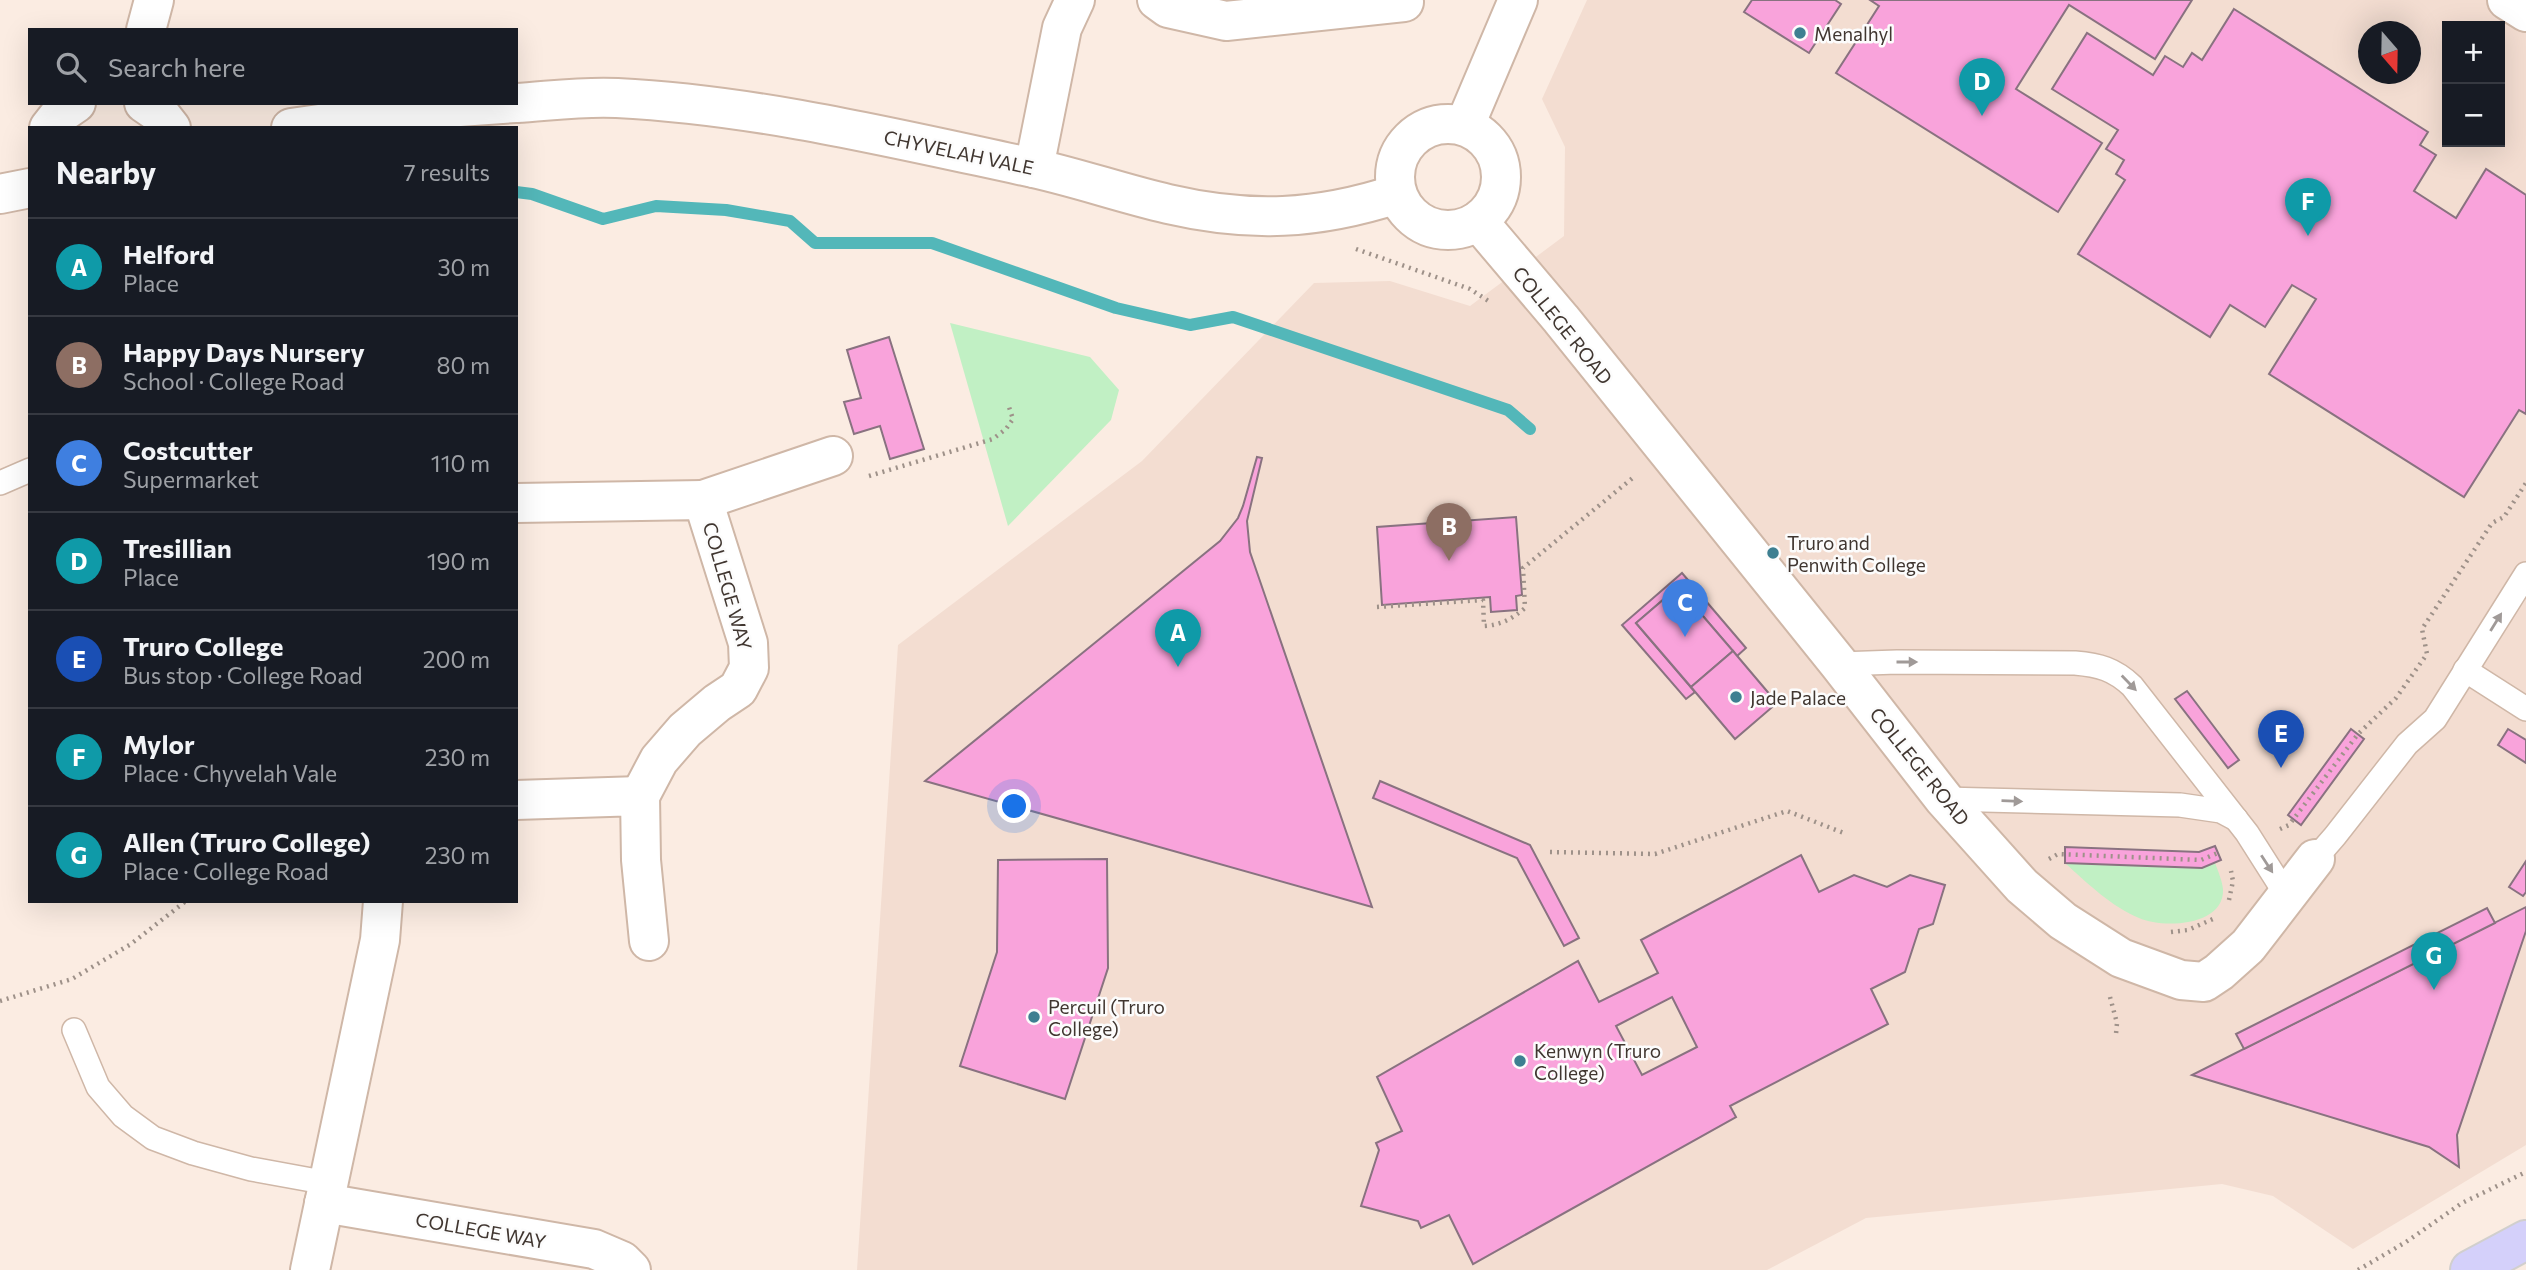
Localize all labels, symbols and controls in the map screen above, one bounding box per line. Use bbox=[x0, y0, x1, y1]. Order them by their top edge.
north arrow bbox=[2358, 21, 2421, 84]
map controls bbox=[2442, 21, 2505, 147]
button: + bbox=[2442, 21, 2505, 84]
place label: Menalhyl bbox=[1814, 22, 1893, 45]
marker: Menalhyl bbox=[1792, 25, 1808, 41]
search box bbox=[28, 28, 518, 105]
icon: search bbox=[52, 48, 90, 86]
text: Search here bbox=[108, 51, 246, 82]
pin: D bbox=[1959, 58, 2005, 116]
button: − bbox=[2442, 84, 2505, 147]
street label: CHYVELAH VALE bbox=[882, 125, 1036, 179]
text: Nearby bbox=[56, 153, 156, 190]
text: 7 results bbox=[403, 158, 490, 186]
pin: F bbox=[2285, 178, 2331, 236]
text: Helford bbox=[123, 238, 215, 269]
text: A bbox=[71, 253, 87, 281]
text: 30 m bbox=[437, 253, 490, 281]
street label: COLLEGE ROAD bbox=[1508, 261, 1618, 389]
text: Place bbox=[123, 269, 179, 297]
text: Happy Days Nursery bbox=[123, 336, 365, 367]
text: B bbox=[71, 351, 87, 379]
text: 80 m bbox=[437, 351, 490, 379]
text: School · College Road bbox=[123, 367, 344, 395]
text: Costcutter bbox=[123, 434, 253, 465]
text: C bbox=[71, 449, 87, 477]
text: 110 m bbox=[431, 449, 490, 477]
text: Supermarket bbox=[123, 465, 259, 493]
pin: B bbox=[1426, 503, 1472, 561]
street label: COLLEGE WAY bbox=[699, 519, 757, 653]
place label: Truro and Penwith College bbox=[1787, 531, 1926, 576]
text: Tresillian bbox=[123, 532, 232, 563]
marker: Truro and Penwith College bbox=[1765, 545, 1781, 561]
text: D bbox=[71, 547, 87, 575]
text: 190 m bbox=[427, 547, 490, 575]
text: Place bbox=[123, 563, 179, 591]
pin: C bbox=[1662, 579, 1708, 637]
pin: A bbox=[1155, 609, 1201, 667]
one-way arrow bbox=[2489, 612, 2502, 632]
text: Truro College bbox=[123, 630, 283, 661]
text: E bbox=[72, 645, 86, 673]
text: 200 m bbox=[423, 645, 490, 673]
one-way arrow bbox=[1896, 656, 1918, 668]
text: Bus stop · College Road bbox=[123, 661, 363, 689]
one-way arrow bbox=[2120, 675, 2137, 692]
place label: Jade Palace bbox=[1750, 686, 1846, 709]
marker: Jade Palace bbox=[1728, 689, 1744, 705]
street label: COLLEGE ROAD bbox=[1865, 702, 1975, 830]
pin: E bbox=[2258, 710, 2304, 768]
text: Mylor bbox=[123, 728, 195, 759]
text: F bbox=[72, 743, 86, 771]
text: 230 m bbox=[425, 743, 490, 771]
text: Place · Chyvelah Vale bbox=[123, 759, 337, 787]
your location bbox=[997, 789, 1031, 823]
one-way arrow bbox=[2001, 796, 2023, 807]
text: Allen (Truro College) bbox=[123, 826, 371, 857]
text: G bbox=[71, 841, 87, 869]
text: 230 m bbox=[425, 841, 490, 869]
one-way arrow bbox=[2260, 854, 2273, 874]
text: Place · College Road bbox=[123, 857, 329, 885]
pin: G bbox=[2411, 932, 2457, 990]
place label: Percuil (Truro College) bbox=[1048, 995, 1165, 1040]
marker: Percuil (Truro College) bbox=[1026, 1009, 1042, 1025]
place label: Kenwyn (Truro College) bbox=[1534, 1039, 1661, 1084]
marker: Kenwyn (Truro College) bbox=[1512, 1053, 1528, 1069]
street label: COLLEGE WAY bbox=[414, 1207, 548, 1253]

